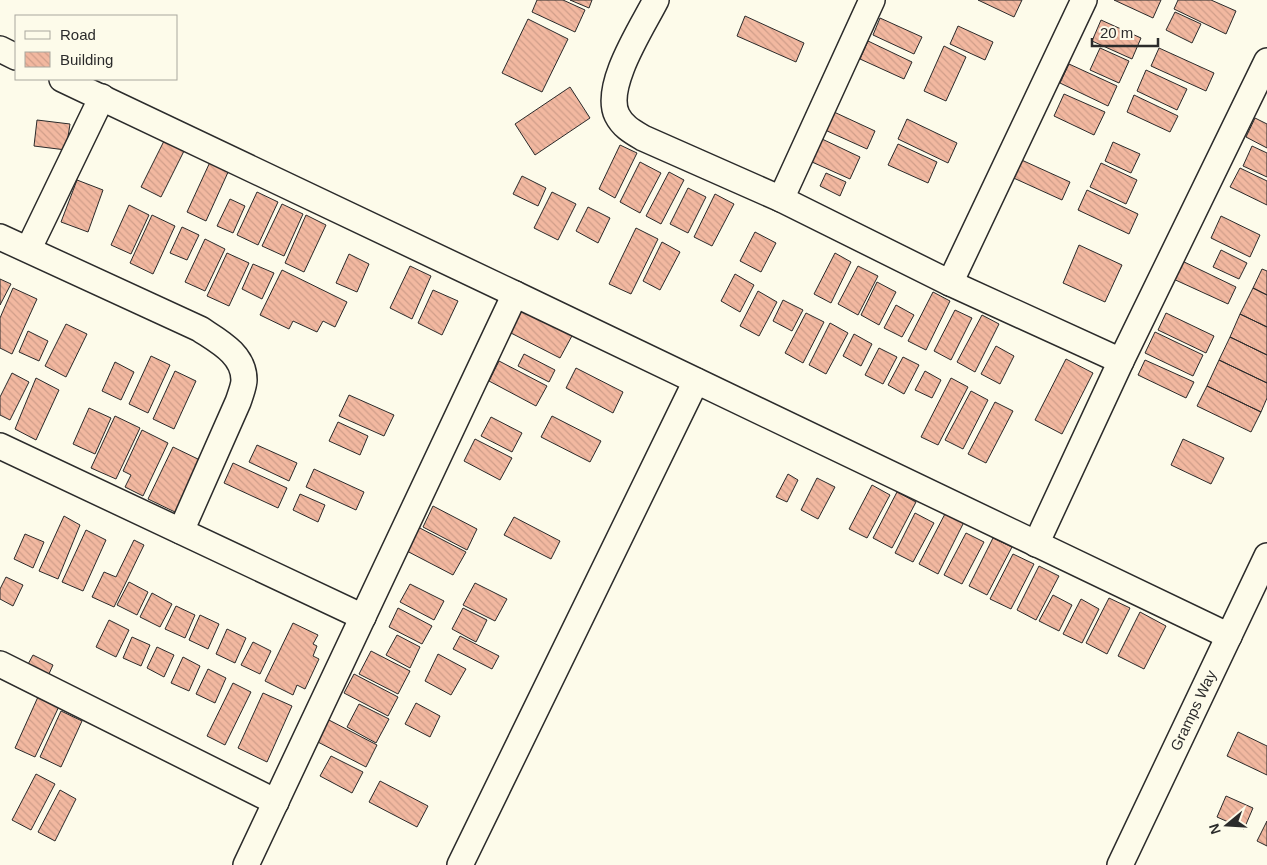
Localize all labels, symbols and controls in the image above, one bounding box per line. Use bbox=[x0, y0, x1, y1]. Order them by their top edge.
legend bbox=[15, 15, 178, 80]
scale bar bbox=[1092, 15, 1158, 47]
text: 20 m bbox=[1100, 24, 1133, 41]
text: Road bbox=[60, 26, 96, 43]
text: Building bbox=[60, 51, 113, 68]
street label: Gramps Way bbox=[1167, 667, 1220, 753]
north arrow bbox=[1202, 800, 1252, 850]
text: N bbox=[1205, 822, 1224, 836]

